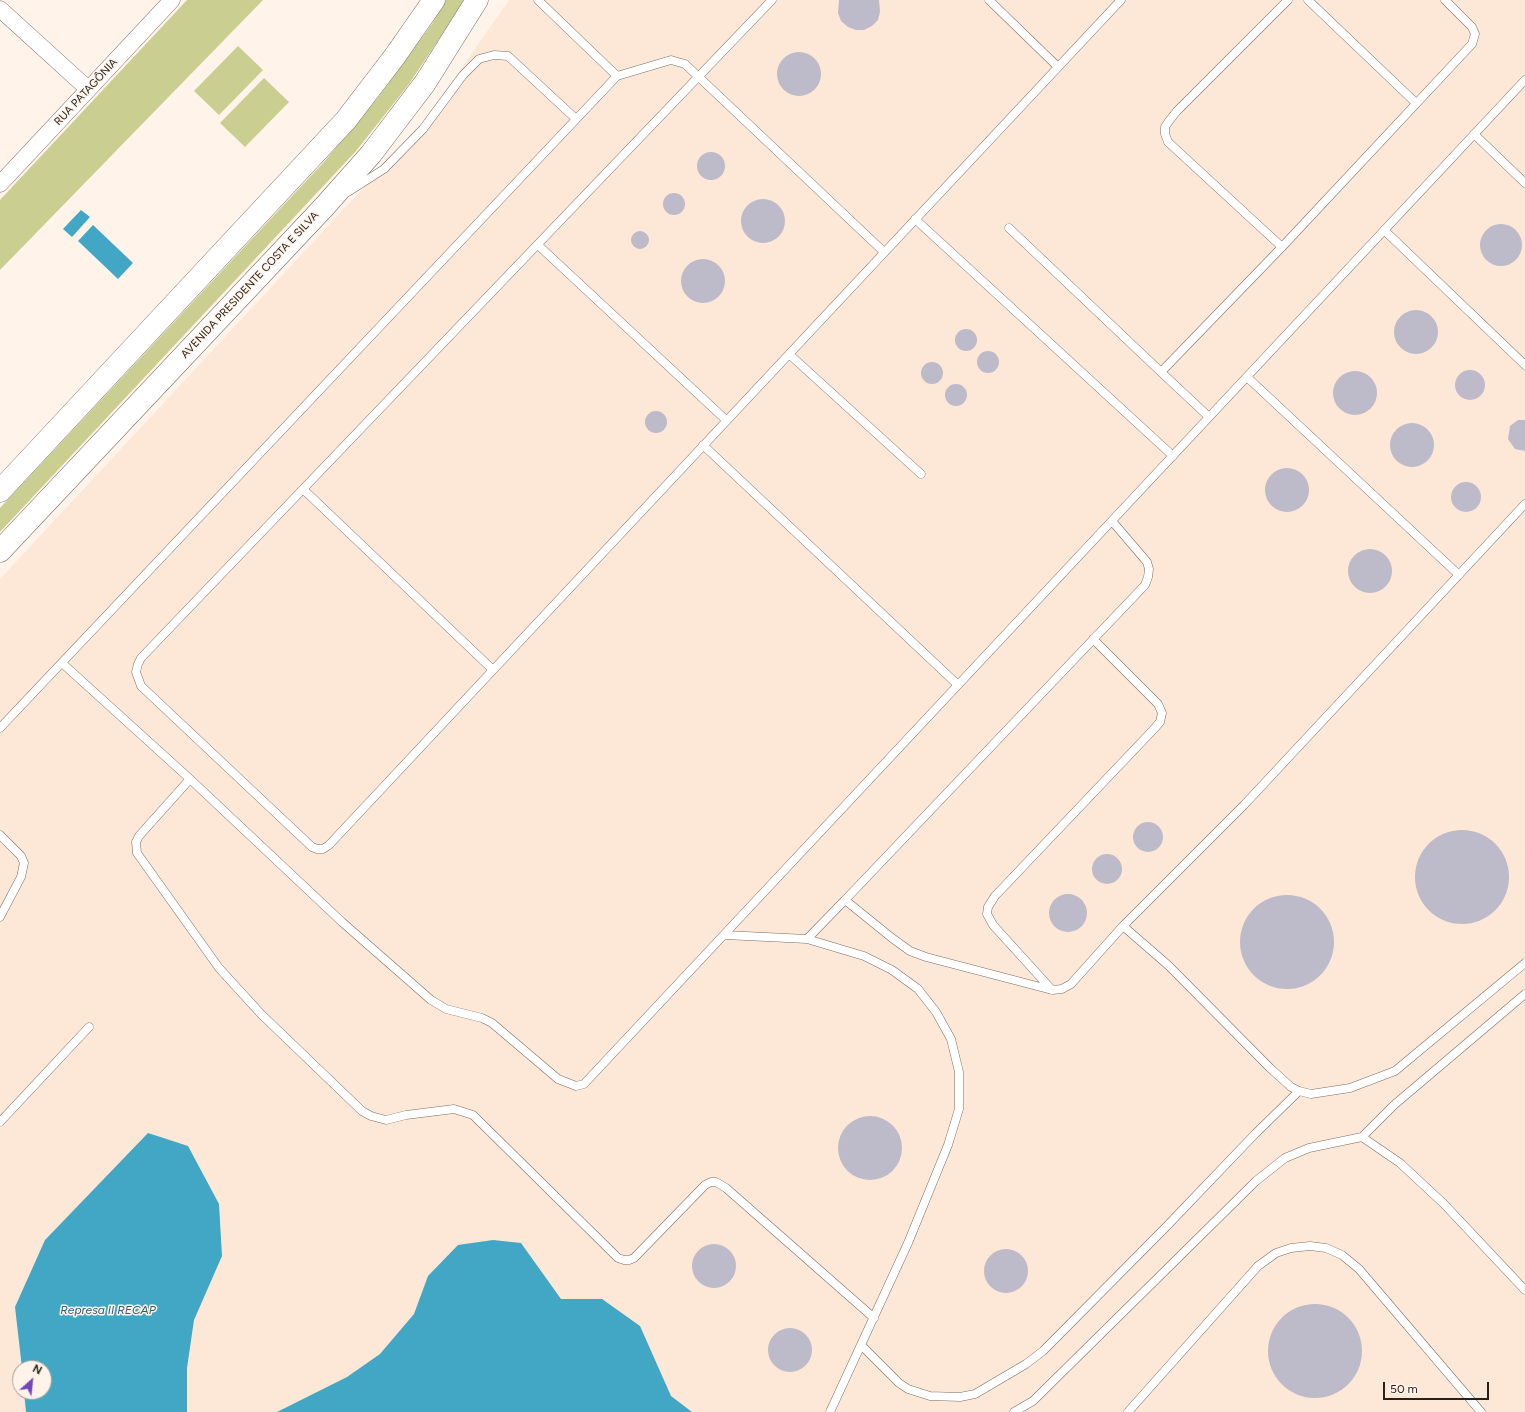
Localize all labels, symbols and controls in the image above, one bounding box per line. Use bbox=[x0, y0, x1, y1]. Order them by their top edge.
street label: RUA PATAGÔNIA bbox=[52, 56, 120, 128]
street label: AVENIDA PRESIDENTE COSTA E SILVA bbox=[178, 209, 322, 361]
water label: Represa II RECAP bbox=[60, 1303, 156, 1317]
north arrow bbox=[12, 1360, 52, 1400]
text: N bbox=[30, 1362, 44, 1377]
scale bar bbox=[1385, 1374, 1491, 1400]
text: 50 m bbox=[1390, 1382, 1418, 1396]

